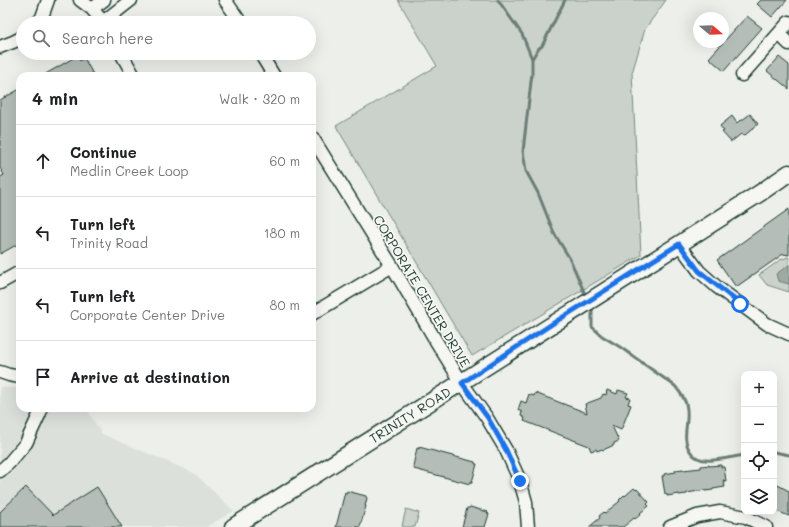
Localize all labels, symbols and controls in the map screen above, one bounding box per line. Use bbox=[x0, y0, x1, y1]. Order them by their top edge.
north arrow bbox=[693, 12, 729, 48]
search box bbox=[16, 16, 316, 60]
icon: search bbox=[30, 27, 52, 49]
text: Search here bbox=[62, 28, 153, 48]
text: 4 min bbox=[32, 87, 78, 109]
text: Walk · 320 m bbox=[219, 90, 300, 107]
text: Continue bbox=[70, 142, 137, 162]
icon: ahead bbox=[32, 150, 54, 172]
text: 60 m bbox=[270, 152, 300, 169]
text: Medlin Creek Loop bbox=[70, 162, 189, 179]
street label: CORPORATE CENTER DRIVE bbox=[370, 212, 475, 370]
text: Turn left bbox=[70, 214, 135, 234]
icon: left bbox=[32, 222, 54, 244]
text: 180 m bbox=[264, 224, 300, 241]
text: Trinity Road bbox=[70, 234, 148, 251]
text: Turn left bbox=[70, 286, 135, 306]
icon: left bbox=[32, 294, 54, 316]
route start bbox=[731, 295, 749, 313]
text: 80 m bbox=[270, 296, 300, 313]
text: Corporate Center Drive bbox=[70, 306, 225, 323]
icon: arrive bbox=[32, 366, 54, 388]
text: Arrive at destination bbox=[70, 367, 230, 387]
map controls bbox=[741, 371, 777, 515]
button: + bbox=[741, 371, 777, 407]
street label: TRINITY ROAD bbox=[366, 383, 454, 446]
button: − bbox=[741, 407, 777, 443]
button: locate bbox=[741, 443, 777, 479]
route end bbox=[511, 472, 529, 490]
button: layers bbox=[741, 479, 777, 515]

